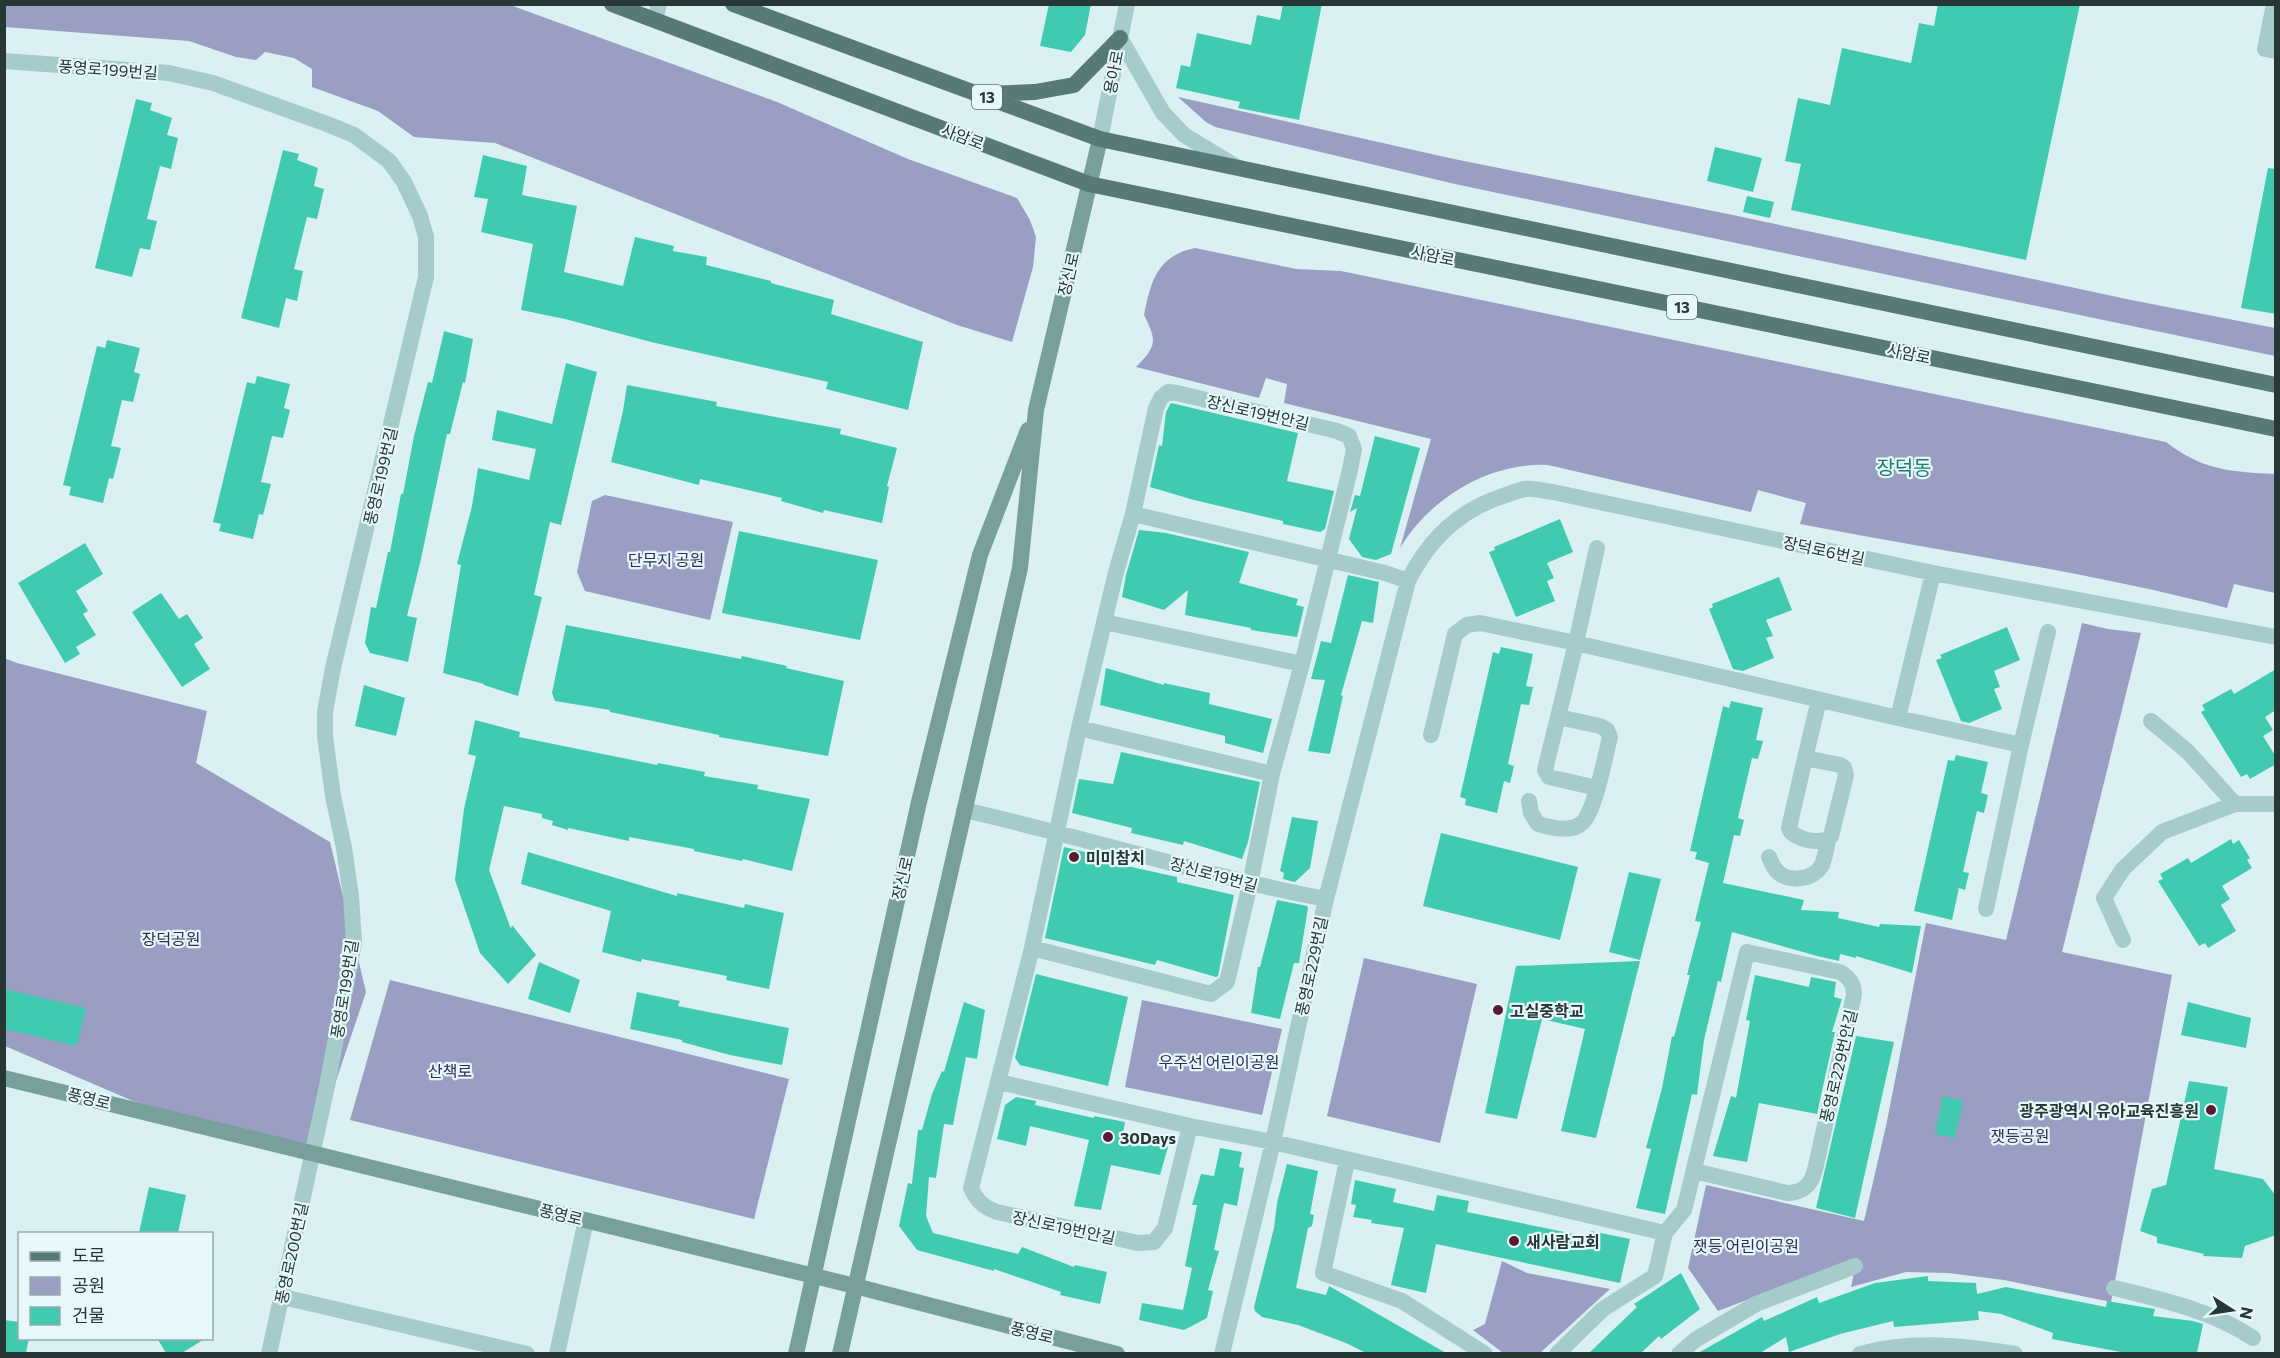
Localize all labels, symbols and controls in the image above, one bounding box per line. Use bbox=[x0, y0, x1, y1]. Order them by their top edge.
street label: 용아로 bbox=[1099, 48, 1127, 95]
street label: 풍영로199번길 bbox=[58, 56, 158, 82]
road number: 13 bbox=[972, 85, 1002, 109]
street label: 사암로 bbox=[939, 119, 987, 153]
street label: 사암로 bbox=[1409, 241, 1457, 269]
street label: 장신로 bbox=[1054, 250, 1082, 298]
road number: 13 bbox=[1667, 295, 1697, 319]
street label: 사암로 bbox=[1885, 339, 1933, 367]
street label: 장신로19번안길 bbox=[1205, 391, 1311, 433]
street label: 풍영로199번길 bbox=[360, 425, 400, 527]
district label: 장덕동 bbox=[1876, 455, 1932, 479]
street label: 장덕로6번길 bbox=[1781, 532, 1867, 568]
park label: 단무지 공원 bbox=[628, 550, 704, 569]
place label: 미미참치 bbox=[1086, 848, 1145, 867]
marker: 미미참치 bbox=[1067, 850, 1081, 864]
street label: 장신로19번길 bbox=[1168, 853, 1260, 895]
street label: 장신로 bbox=[888, 854, 916, 902]
street label: 풍영로229번길 bbox=[1291, 915, 1331, 1017]
park label: 장덕공원 bbox=[142, 929, 200, 948]
street label: 풍영로199번길 bbox=[327, 938, 361, 1040]
place label: 고실중학교 bbox=[1510, 1001, 1584, 1020]
marker: 고실중학교 bbox=[1491, 1003, 1505, 1017]
street label: 풍영로229번안길 bbox=[1816, 1007, 1860, 1125]
park label: 우주선 어린이공원 bbox=[1159, 1052, 1279, 1071]
park label: 산책로 bbox=[428, 1061, 472, 1080]
street label: 풍영로 bbox=[65, 1083, 113, 1113]
place label: 광주광역시 유아교육진흥원 bbox=[2019, 1101, 2199, 1120]
marker: 광주광역시 유아교육진흥원 bbox=[2204, 1103, 2218, 1117]
park label: 잿등공원 bbox=[1991, 1126, 2049, 1145]
place label: 30Days bbox=[1120, 1128, 1176, 1147]
marker: 30Days bbox=[1101, 1130, 1115, 1144]
street label: 풍영로 bbox=[537, 1199, 585, 1229]
street label: 풍영로200번길 bbox=[271, 1200, 311, 1306]
street label: 장신로19번안길 bbox=[1011, 1207, 1117, 1247]
legend bbox=[18, 1232, 213, 1340]
place label: 새사람교회 bbox=[1526, 1232, 1600, 1251]
marker: 새사람교회 bbox=[1507, 1234, 1521, 1248]
park label: 잿등 어린이공원 bbox=[1693, 1236, 1799, 1255]
text: 도로 bbox=[72, 1244, 105, 1266]
text: 공원 bbox=[72, 1274, 105, 1296]
north arrow bbox=[2202, 1280, 2262, 1340]
text: 건물 bbox=[72, 1304, 105, 1326]
text: N bbox=[2237, 1305, 2258, 1321]
street label: 풍영로 bbox=[1008, 1317, 1056, 1347]

